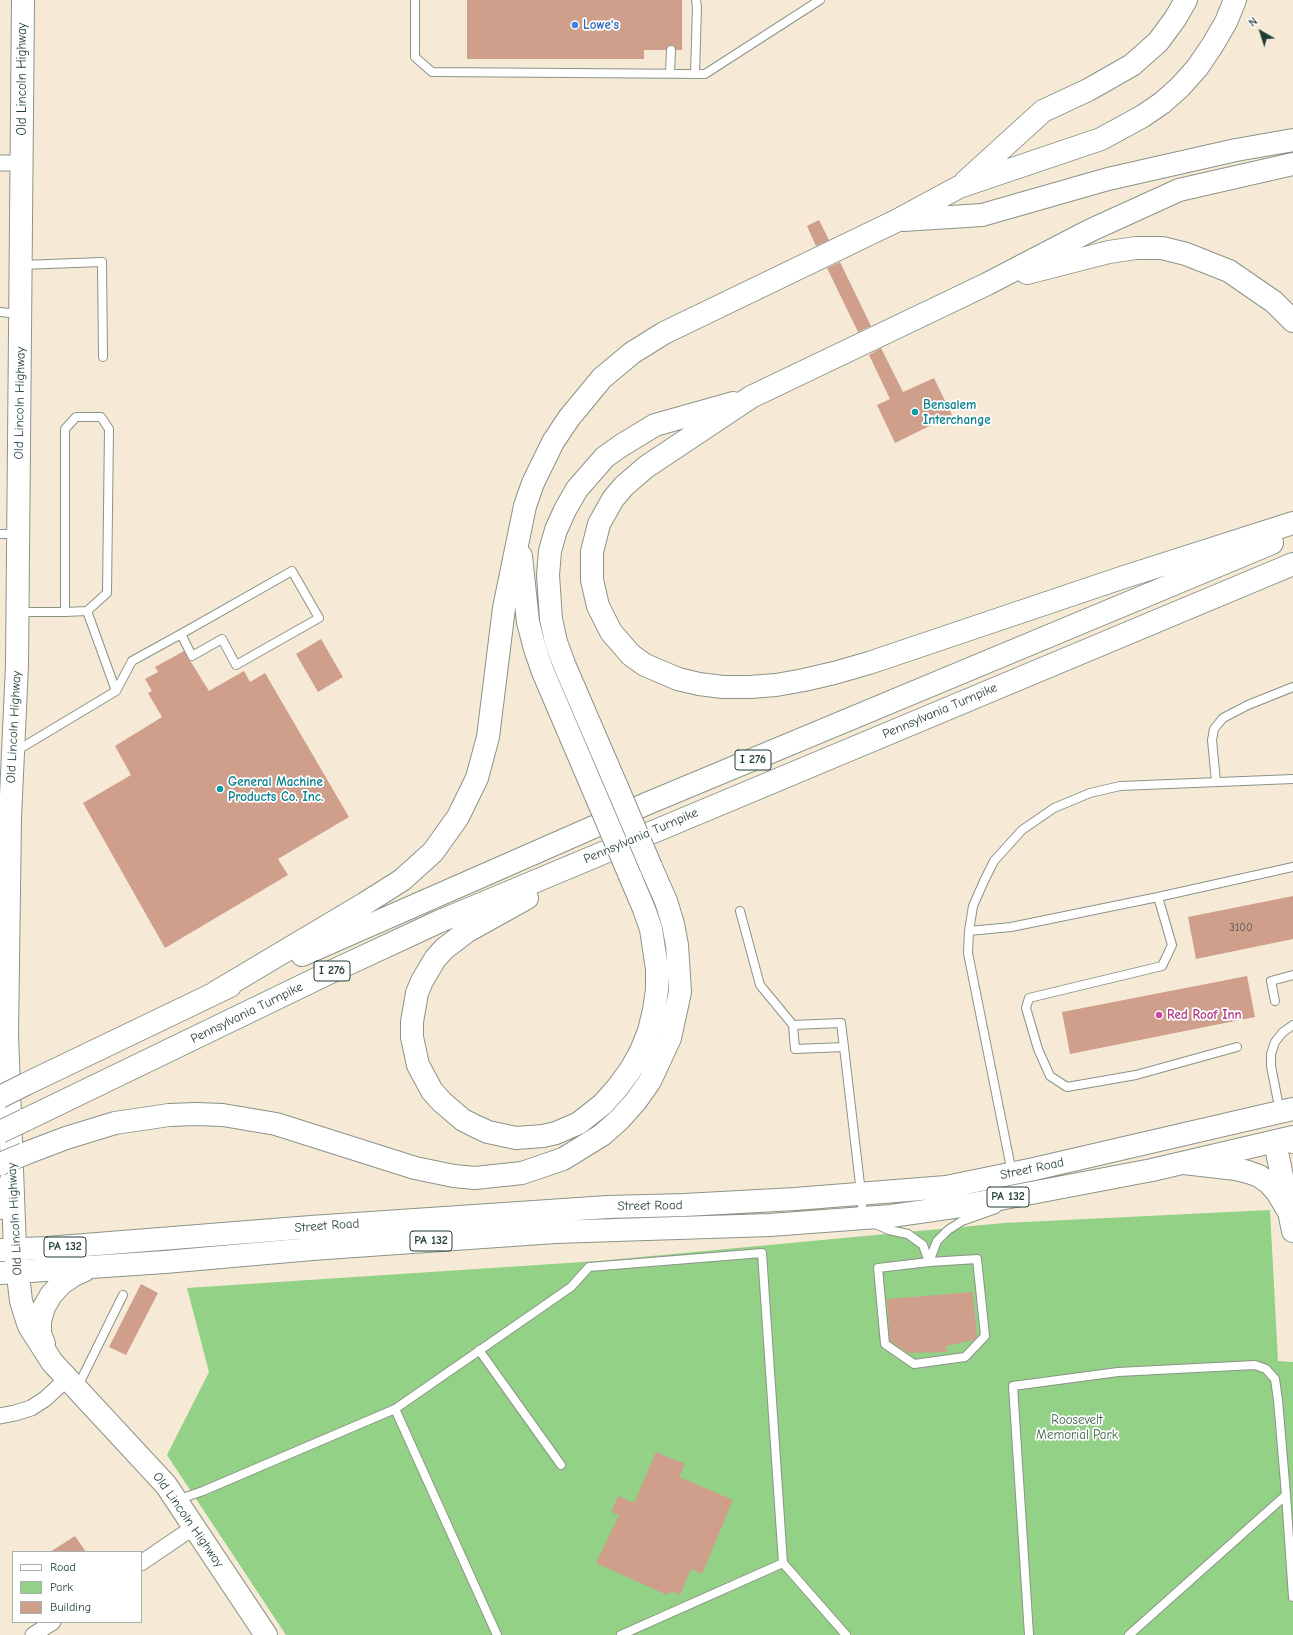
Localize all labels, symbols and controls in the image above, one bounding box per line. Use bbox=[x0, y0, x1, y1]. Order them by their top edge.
north arrow bbox=[1241, 12, 1281, 52]
text: N bbox=[1246, 15, 1260, 30]
place label: Lowe's bbox=[583, 17, 619, 33]
marker: Lowe's bbox=[570, 20, 580, 30]
street label: Old Lincoln Highway bbox=[14, 23, 30, 135]
street label: Old Lincoln Highway bbox=[11, 346, 29, 460]
place label: Bensalem Interchange bbox=[923, 397, 991, 428]
marker: Bensalem Interchange bbox=[910, 407, 920, 417]
street label: Old Lincoln Highway bbox=[3, 670, 25, 784]
street label: Pennsylvania Turnpike bbox=[880, 680, 1000, 742]
road number: I 276 bbox=[735, 750, 771, 770]
place label: General Machine Products Co. Inc. bbox=[228, 774, 323, 805]
marker: General Machine Products Co. Inc. bbox=[215, 784, 225, 794]
street label: Pennsylvania Turnpike bbox=[581, 805, 701, 867]
house number: 3100 bbox=[1229, 921, 1253, 935]
road number: I 276 bbox=[314, 961, 350, 981]
street label: Pennsylvania Turnpike bbox=[188, 979, 306, 1047]
place label: Red Roof Inn bbox=[1167, 1007, 1242, 1023]
marker: Red Roof Inn bbox=[1154, 1010, 1164, 1020]
street label: Street Road bbox=[999, 1155, 1065, 1183]
street label: Old Lincoln Highway bbox=[4, 1162, 26, 1276]
road number: PA 132 bbox=[987, 1187, 1029, 1207]
street label: Street Road bbox=[617, 1198, 683, 1214]
street label: Street Road bbox=[294, 1216, 360, 1236]
road number: PA 132 bbox=[410, 1231, 452, 1251]
road number: PA 132 bbox=[44, 1237, 86, 1257]
park label: Roosevelt Memorial Park bbox=[1036, 1412, 1118, 1443]
street label: Old Lincoln Highway bbox=[149, 1469, 227, 1571]
legend bbox=[12, 1551, 142, 1623]
text: Road bbox=[50, 1560, 76, 1574]
text: Park bbox=[50, 1580, 73, 1594]
text: Building bbox=[50, 1600, 91, 1614]

